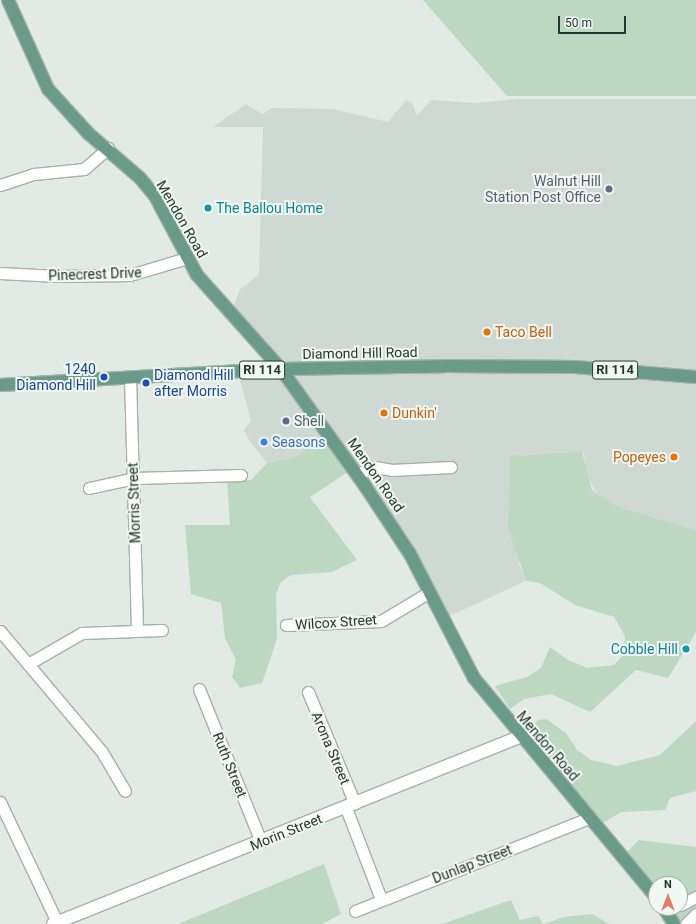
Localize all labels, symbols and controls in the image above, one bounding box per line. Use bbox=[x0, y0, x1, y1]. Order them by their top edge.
scale bar bbox=[560, 8, 628, 34]
text: 50 m bbox=[565, 16, 592, 30]
place label: Walnut Hill Station Post Office bbox=[485, 173, 601, 206]
street label: Mendon Road bbox=[153, 177, 211, 261]
marker: Walnut Hill Station Post Office bbox=[604, 184, 614, 194]
place label: The Ballou Home bbox=[216, 200, 323, 216]
marker: The Ballou Home bbox=[203, 203, 213, 213]
street label: Pinecrest Drive bbox=[48, 264, 142, 284]
place label: Taco Bell bbox=[495, 324, 552, 340]
marker: Taco Bell bbox=[482, 327, 492, 337]
street label: Diamond Hill Road bbox=[302, 344, 418, 362]
road number: RI 114 bbox=[239, 359, 285, 381]
road number: RI 114 bbox=[592, 359, 638, 381]
place label: 1240 Diamond Hill bbox=[16, 361, 96, 394]
place label: Diamond Hill after Morris bbox=[154, 367, 234, 400]
marker: 1240 Diamond Hill bbox=[99, 372, 109, 382]
marker: Diamond Hill after Morris bbox=[141, 378, 151, 388]
place label: Dunkin' bbox=[392, 405, 437, 421]
marker: Dunkin' bbox=[379, 408, 389, 418]
place label: Shell bbox=[294, 413, 324, 429]
marker: Shell bbox=[281, 416, 291, 426]
place label: Seasons bbox=[272, 434, 326, 450]
street label: Mendon Road bbox=[344, 435, 408, 515]
marker: Seasons bbox=[259, 437, 269, 447]
place label: Popeyes bbox=[613, 449, 666, 465]
marker: Popeyes bbox=[669, 452, 679, 462]
street label: Morris Street bbox=[124, 462, 144, 544]
street label: Wilcox Street bbox=[295, 611, 377, 633]
place label: Cobble Hill bbox=[611, 641, 678, 657]
marker: Cobble Hill bbox=[681, 644, 691, 654]
street label: Mendon Road bbox=[513, 708, 583, 784]
street label: Arona Street bbox=[308, 709, 354, 787]
street label: Ruth Street bbox=[209, 730, 251, 800]
street label: Morin Street bbox=[247, 810, 325, 854]
street label: Dunlap Street bbox=[430, 841, 514, 887]
north arrow bbox=[648, 876, 688, 916]
text: N bbox=[664, 878, 672, 891]

